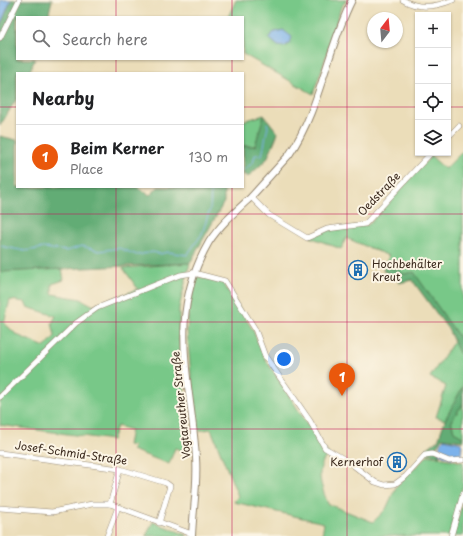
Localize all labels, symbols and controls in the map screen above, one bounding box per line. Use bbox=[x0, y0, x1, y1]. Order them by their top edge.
north arrow bbox=[367, 12, 403, 48]
map controls bbox=[415, 12, 451, 156]
button: + bbox=[415, 12, 451, 48]
search box bbox=[16, 16, 244, 60]
icon: search bbox=[30, 27, 52, 49]
text: Search here bbox=[62, 27, 148, 50]
button: − bbox=[415, 48, 451, 84]
button: locate bbox=[415, 84, 451, 120]
text: Nearby bbox=[32, 85, 94, 111]
button: layers bbox=[415, 120, 451, 156]
text: Beim Kerner bbox=[70, 136, 164, 159]
text: 1 bbox=[42, 147, 48, 166]
text: 130 m bbox=[189, 147, 228, 166]
text: Place bbox=[70, 159, 103, 178]
street label: Oedstraße bbox=[353, 168, 404, 219]
place label: Hochbehälter Kreut bbox=[372, 255, 443, 285]
building icon: Hochbehälter Kreut bbox=[347, 259, 369, 281]
your location bbox=[274, 349, 294, 369]
street label: Vogtareuther Straße bbox=[166, 350, 195, 460]
pin: 1 bbox=[329, 363, 355, 396]
street label: Josef-Schmid-Straße bbox=[14, 436, 128, 469]
building icon: Kernerhof bbox=[386, 451, 408, 473]
place label: Kernerhof bbox=[330, 453, 384, 470]

